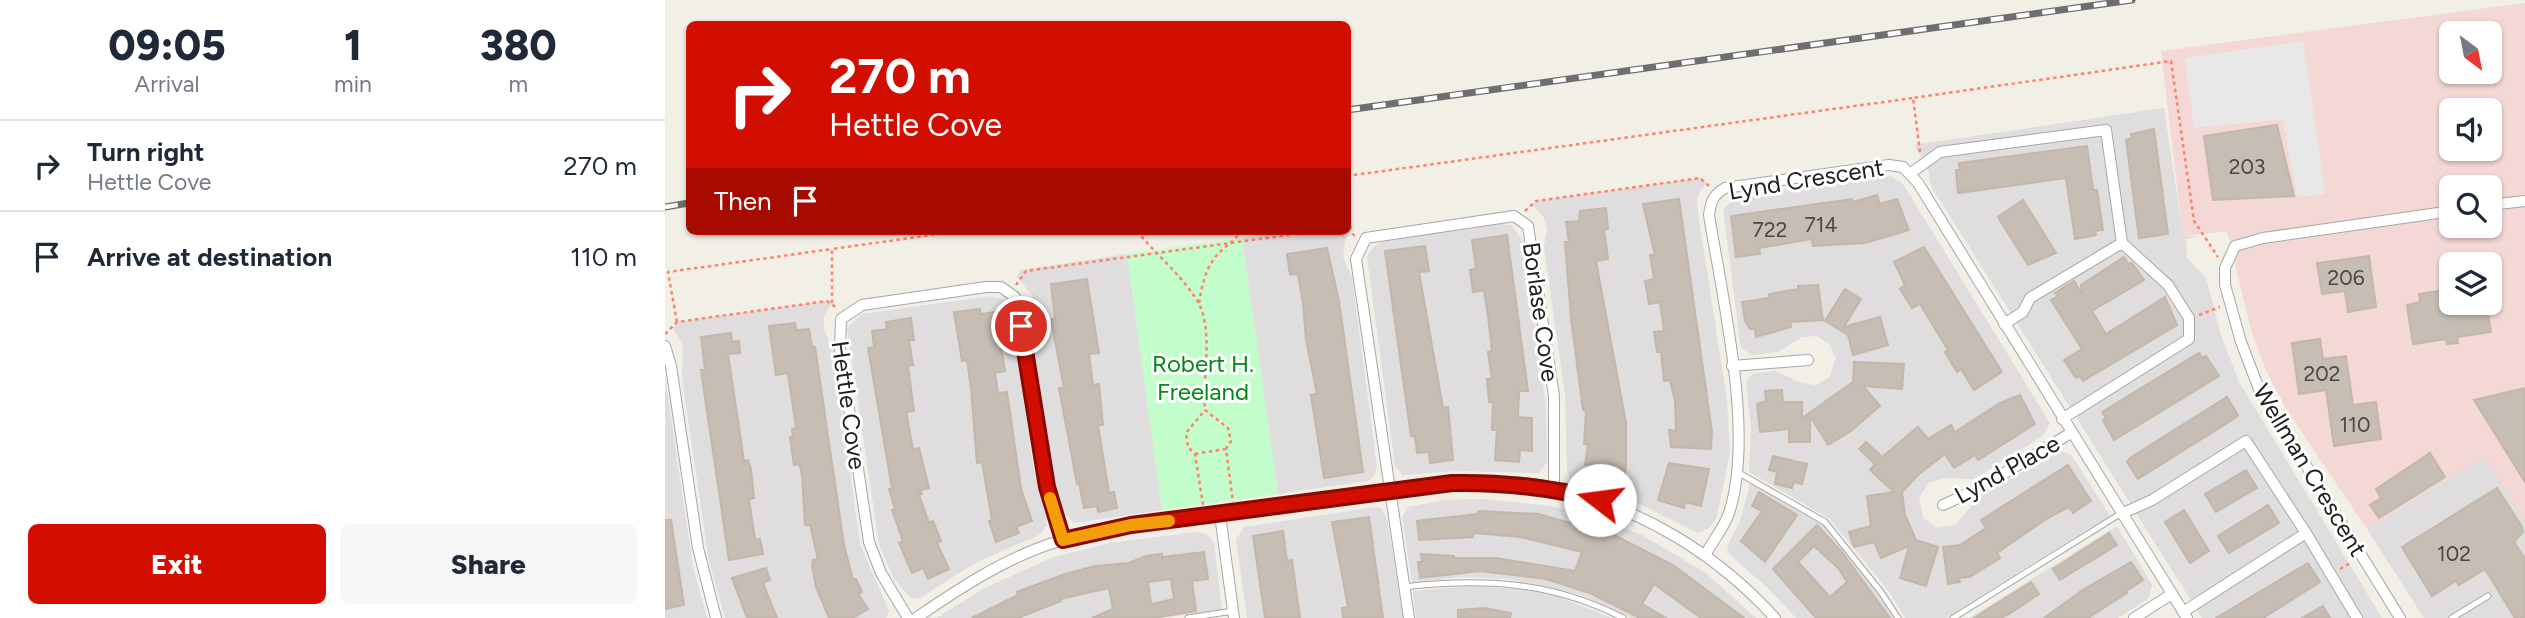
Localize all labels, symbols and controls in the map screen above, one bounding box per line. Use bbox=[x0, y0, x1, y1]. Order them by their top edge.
text: 09:05 bbox=[108, 20, 226, 71]
text: 1 bbox=[344, 20, 362, 71]
text: 380 bbox=[480, 20, 557, 71]
north arrow bbox=[2439, 21, 2503, 84]
map controls bbox=[2439, 21, 2502, 315]
text: 270 m bbox=[829, 46, 971, 105]
icon: right bbox=[714, 49, 805, 140]
text: Arrival bbox=[135, 70, 200, 98]
text: min bbox=[334, 70, 372, 98]
text: m bbox=[509, 70, 528, 98]
button: sound bbox=[2439, 98, 2502, 161]
text: Hettle Cove bbox=[829, 106, 1002, 144]
text: Turn right bbox=[87, 136, 204, 168]
icon: right bbox=[28, 147, 66, 185]
text: 270 m bbox=[563, 150, 637, 182]
street label: Lynd Crescent bbox=[1726, 152, 1886, 206]
house number: 203 bbox=[2229, 154, 2265, 179]
text: Hettle Cove bbox=[87, 168, 211, 196]
button: search bbox=[2439, 175, 2502, 238]
icon: arrive bbox=[786, 182, 824, 220]
text: Then bbox=[714, 185, 772, 217]
house number: 714 bbox=[1805, 212, 1838, 237]
house number: 722 bbox=[1753, 217, 1787, 242]
icon: arrive bbox=[28, 238, 66, 276]
street label: Borlase Cove bbox=[1517, 240, 1565, 384]
text: Arrive at destination bbox=[87, 241, 332, 273]
text: 110 m bbox=[570, 241, 637, 273]
button: layers bbox=[2439, 252, 2502, 315]
house number: 206 bbox=[2327, 265, 2365, 290]
pin bbox=[991, 296, 1051, 356]
icon: arrive bbox=[1002, 307, 1040, 345]
street label: Hettle Cove bbox=[826, 339, 872, 471]
park label: Robert H. Freeland bbox=[1152, 349, 1254, 406]
house number: 202 bbox=[2304, 361, 2340, 386]
street label: Wellman Crescent bbox=[2247, 379, 2373, 561]
house number: 110 bbox=[2340, 412, 2370, 437]
street label: Lynd Place bbox=[1949, 428, 2065, 510]
position arrow bbox=[1563, 463, 1637, 537]
button: Exit bbox=[28, 524, 326, 604]
button: Share bbox=[340, 524, 637, 604]
house number: 102 bbox=[2437, 541, 2471, 566]

